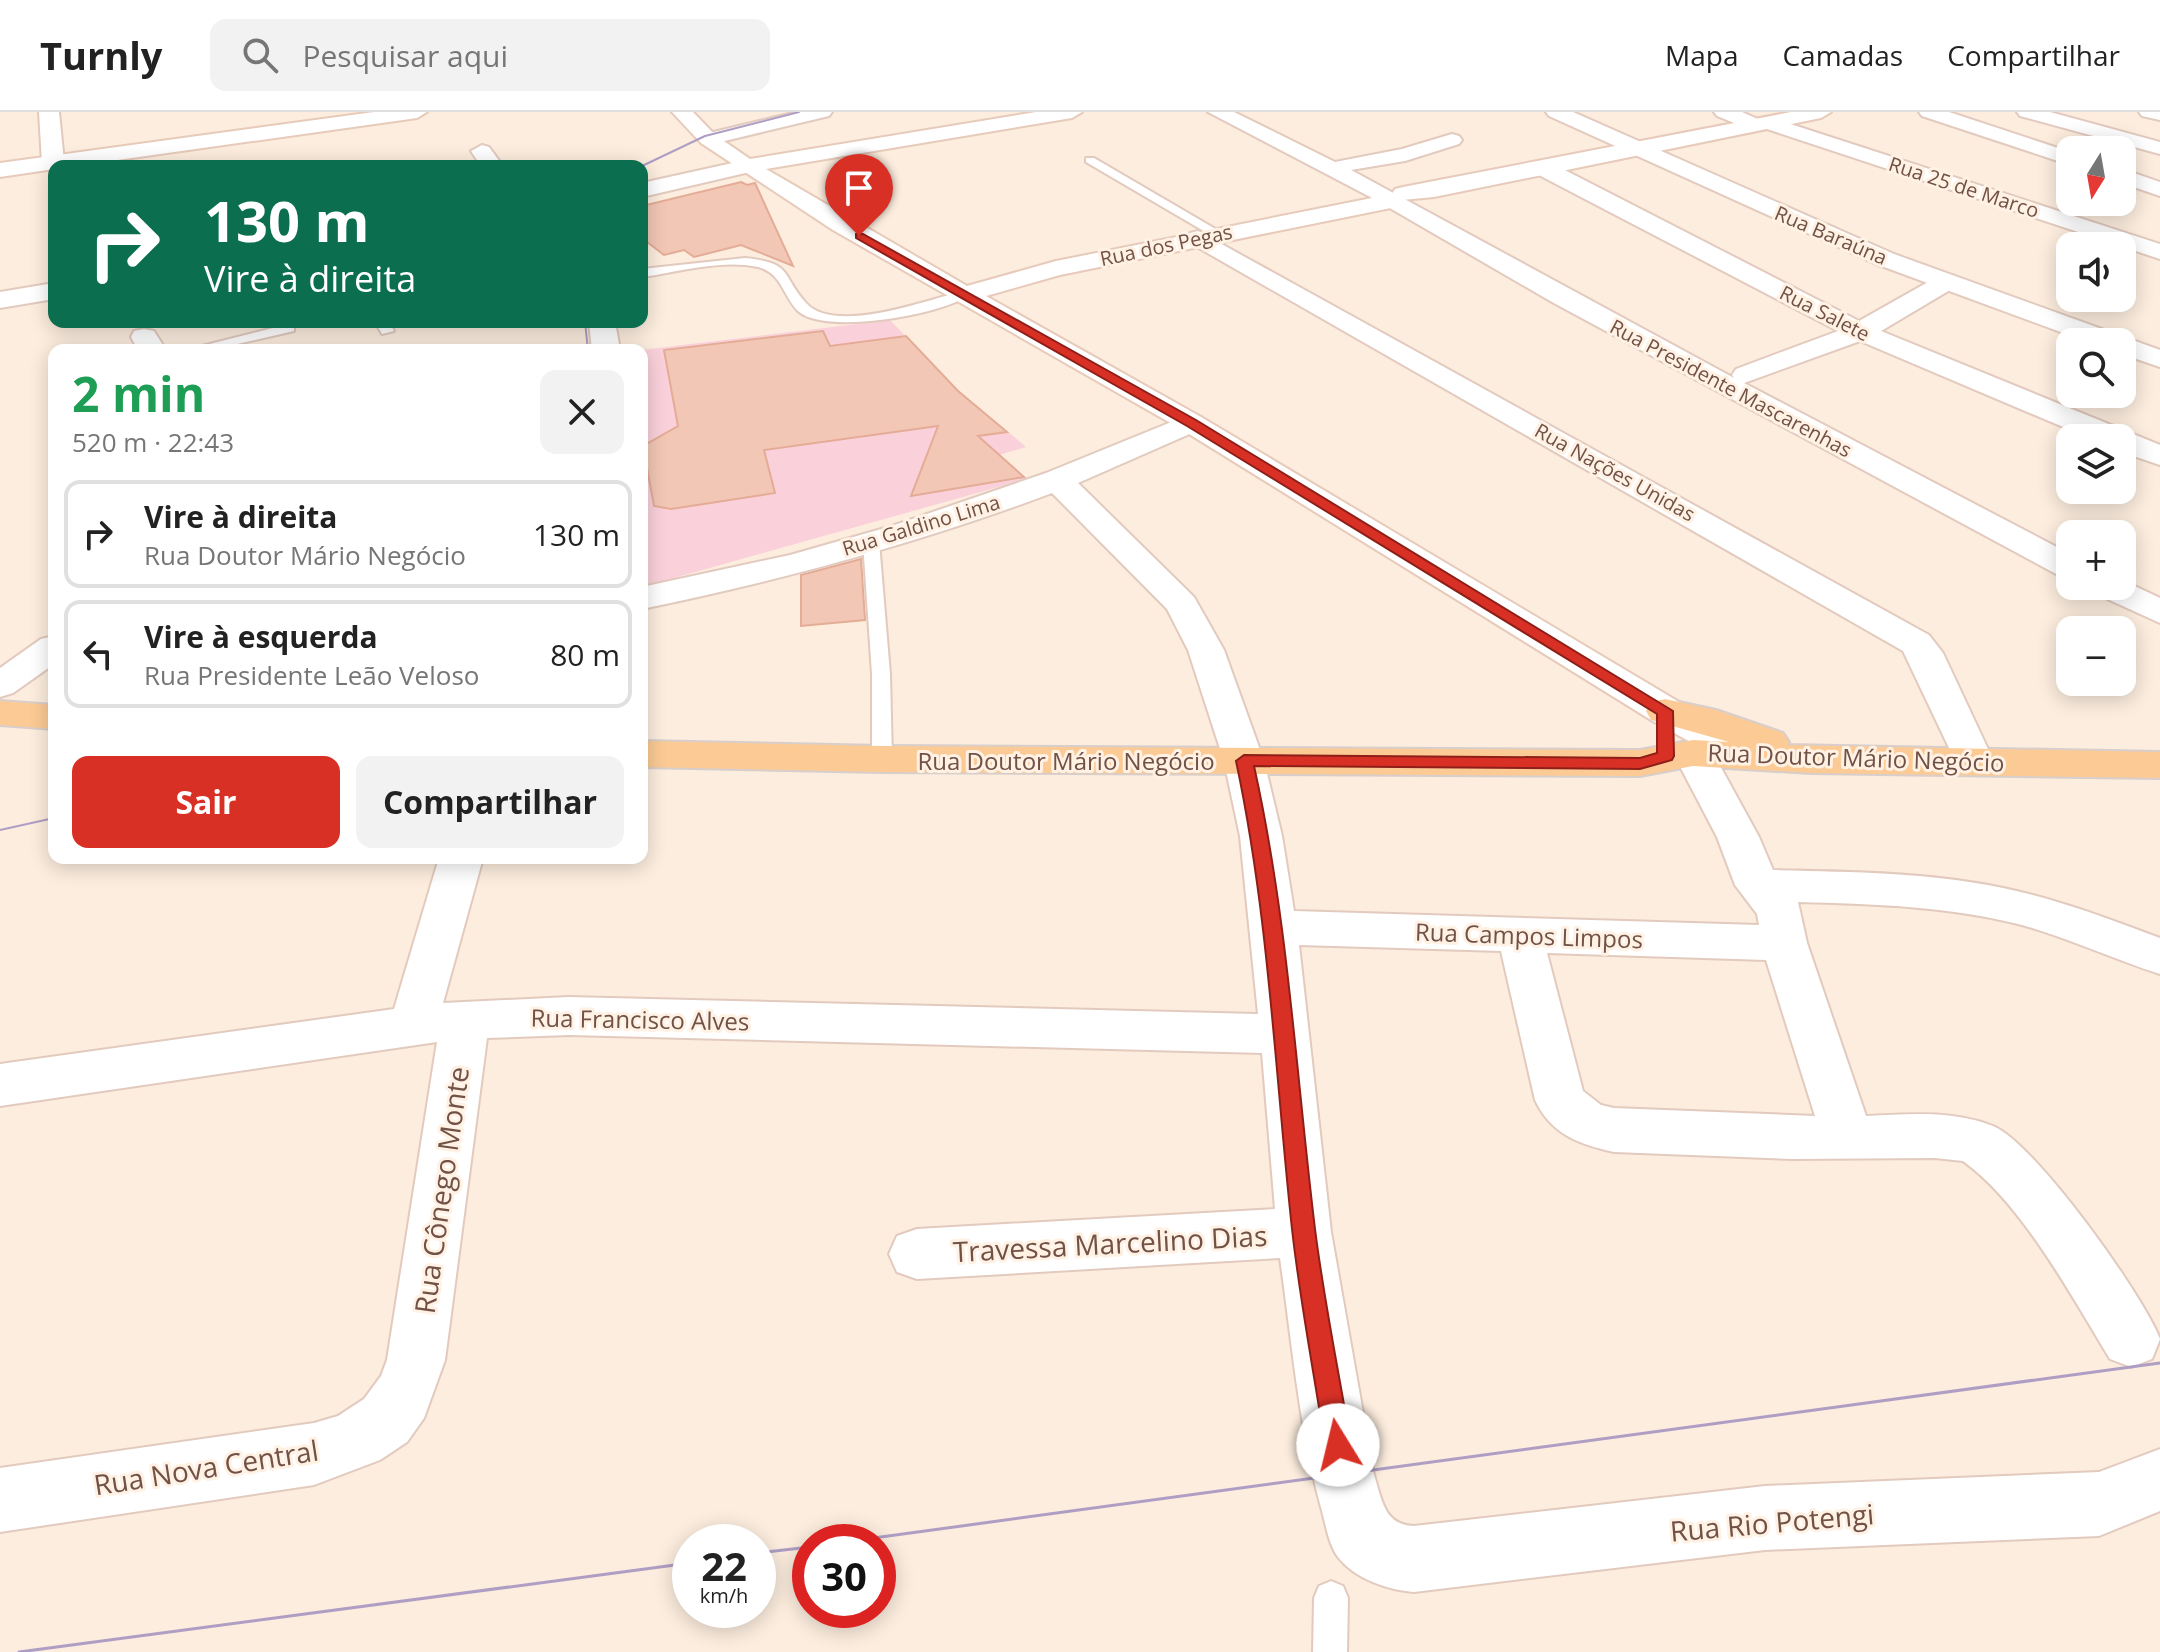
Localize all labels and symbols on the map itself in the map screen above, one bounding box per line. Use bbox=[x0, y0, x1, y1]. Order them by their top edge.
north arrow bbox=[2056, 136, 2136, 216]
street label: Rua 25 de Marco bbox=[1885, 150, 2043, 224]
pin bbox=[825, 154, 893, 236]
street label: Rua Baraúna bbox=[1771, 199, 1891, 271]
street label: Rua dos Pegas bbox=[1097, 218, 1235, 272]
street label: Rua Salete bbox=[1775, 279, 1875, 347]
street label: Rua Presidente Mascarenhas bbox=[1605, 313, 1857, 463]
street label: Rua Nações Unidas bbox=[1530, 417, 1700, 527]
street label: Rua Galdino Lima bbox=[839, 488, 1003, 562]
street label: Rua Doutor Mário Negócio bbox=[1707, 735, 2005, 779]
street label: Rua Doutor Mário Negócio bbox=[917, 744, 1215, 777]
street label: Rua Campos Limpos bbox=[1415, 915, 1643, 955]
street label: Rua Francisco Alves bbox=[530, 1001, 750, 1037]
street label: Rua Cônego Monte bbox=[405, 1064, 477, 1316]
street label: Travessa Marcelino Dias bbox=[952, 1216, 1268, 1270]
position arrow bbox=[1296, 1403, 1380, 1487]
street label: Rua Nova Central bbox=[91, 1431, 321, 1503]
street label: Rua Rio Potengi bbox=[1668, 1494, 1876, 1550]
speed limit sign: 30 bbox=[792, 1524, 896, 1628]

